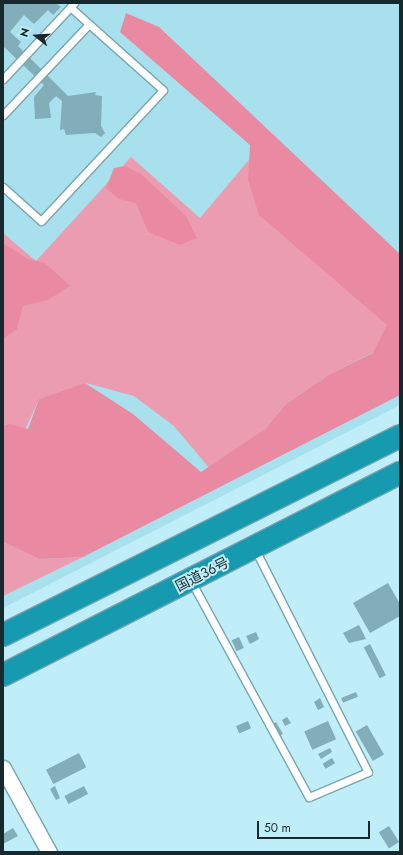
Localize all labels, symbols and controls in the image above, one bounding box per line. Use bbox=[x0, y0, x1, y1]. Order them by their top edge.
north arrow bbox=[16, 16, 56, 56]
text: N bbox=[16, 26, 33, 39]
street label: 国道36号 bbox=[172, 553, 232, 595]
scale bar bbox=[259, 813, 372, 839]
text: 50 m bbox=[264, 819, 291, 837]

